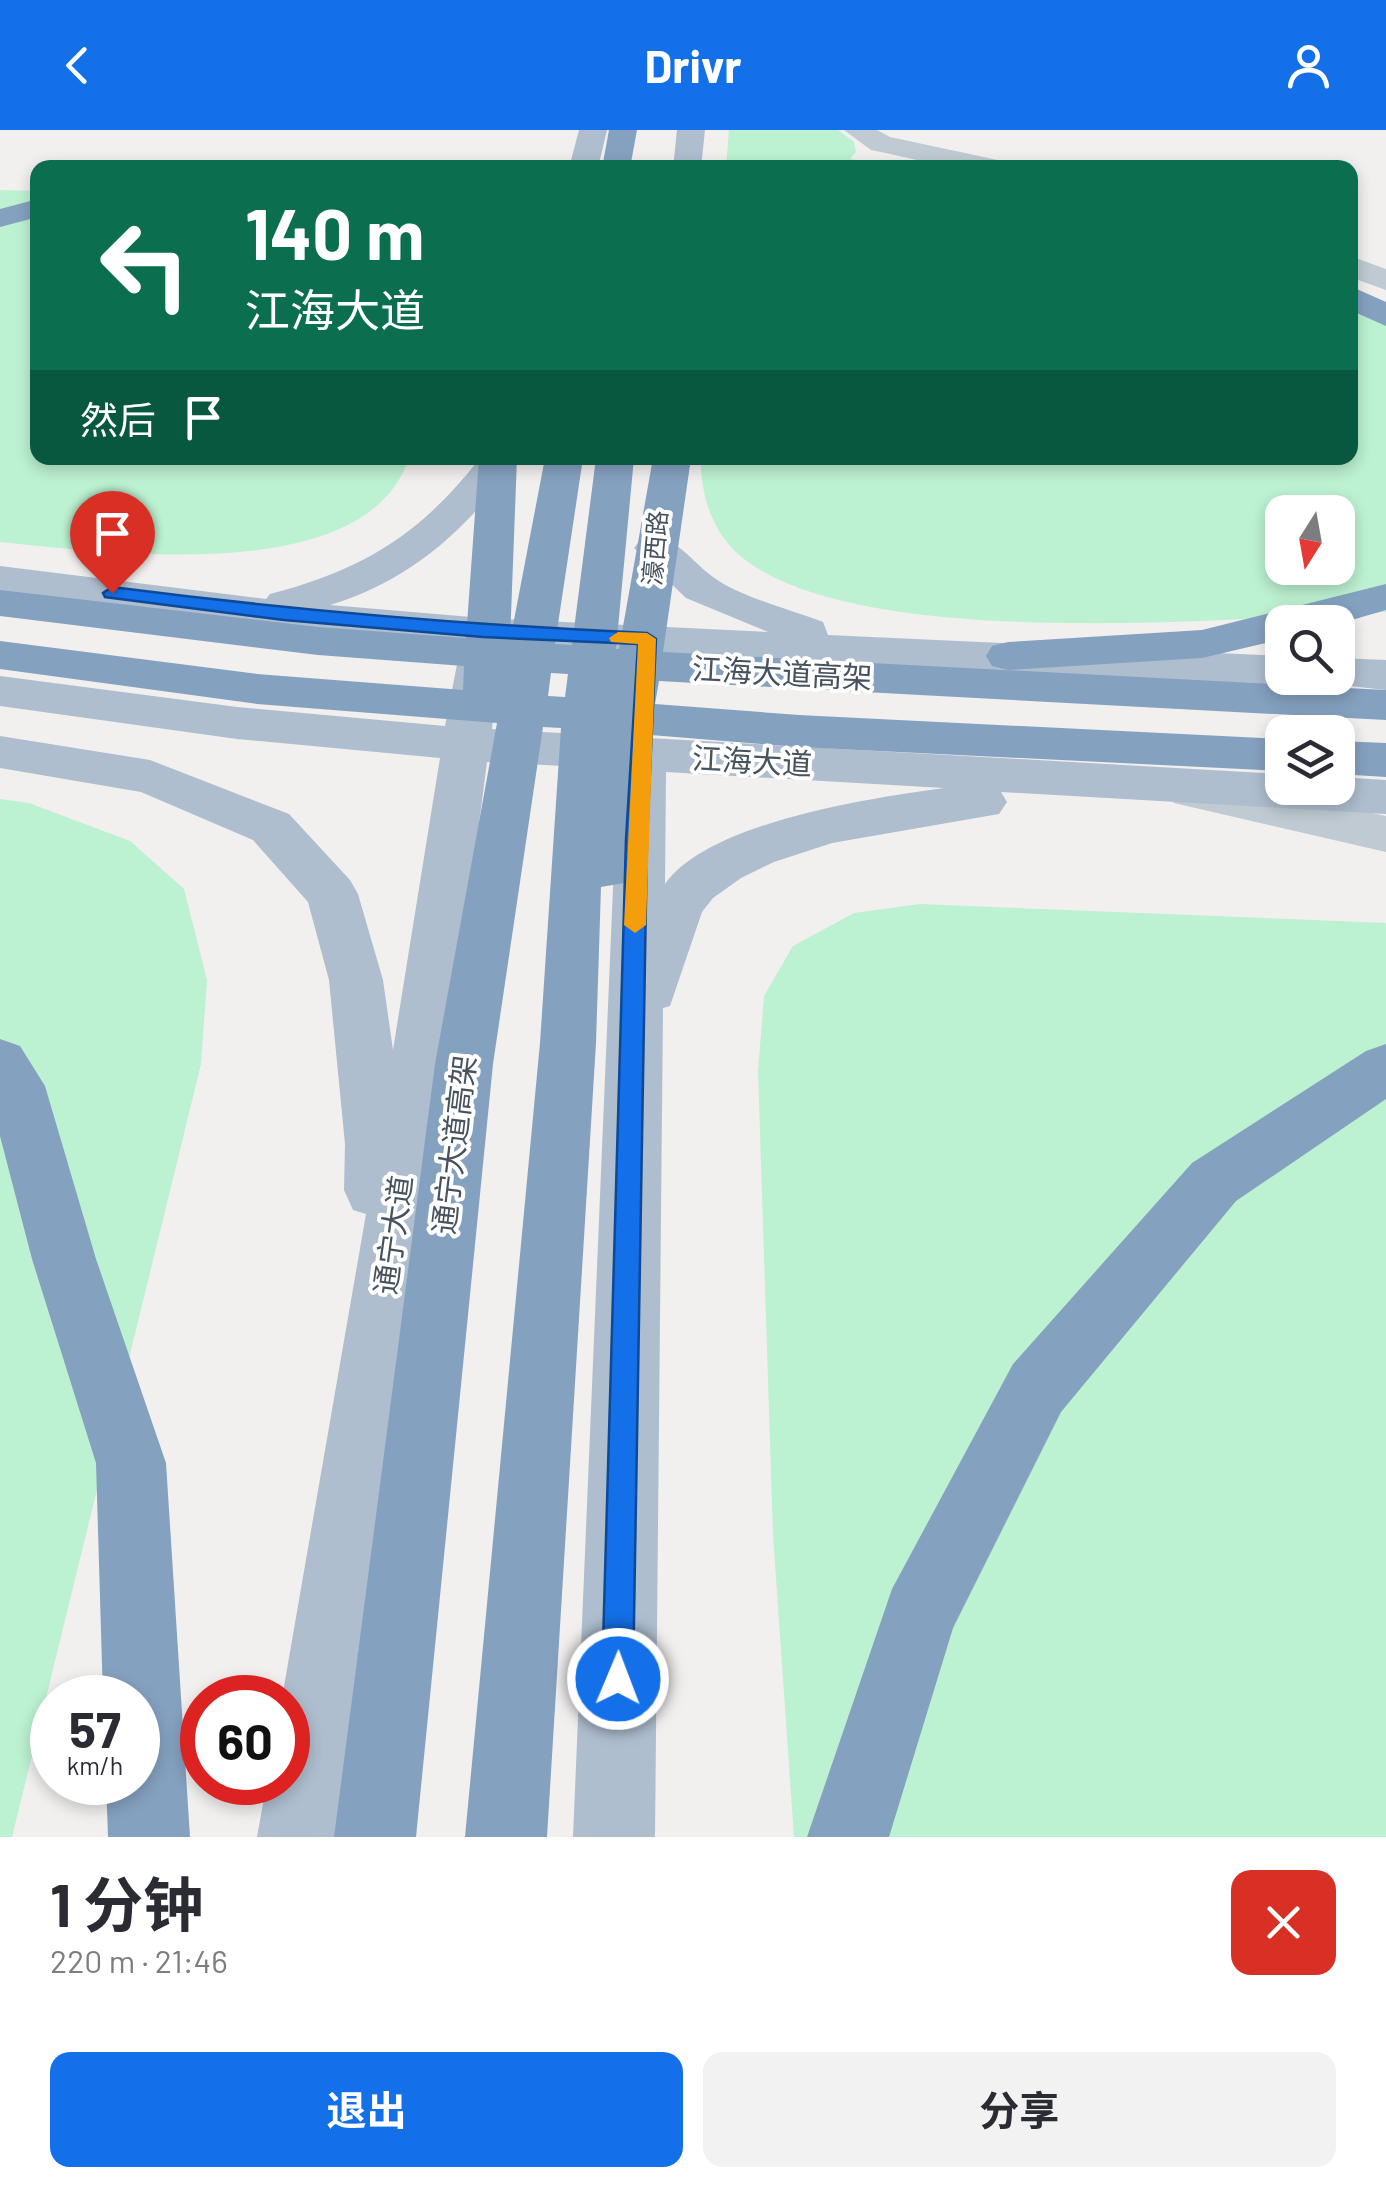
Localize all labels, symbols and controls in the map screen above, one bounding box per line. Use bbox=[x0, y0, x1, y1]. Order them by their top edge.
icon: back bbox=[50, 38, 105, 93]
text: Drivr bbox=[644, 38, 742, 92]
icon: person bbox=[1281, 38, 1336, 93]
text: 140 m bbox=[245, 190, 424, 274]
icon: left bbox=[80, 200, 210, 330]
text: 江海大道 bbox=[245, 282, 425, 336]
icon: arrive bbox=[176, 390, 231, 445]
text: 然后 bbox=[80, 396, 156, 442]
pin bbox=[70, 491, 155, 594]
north arrow bbox=[1265, 495, 1355, 585]
map controls bbox=[1265, 495, 1355, 805]
icon: arrive bbox=[85, 506, 140, 561]
street label: 濠西路 bbox=[636, 509, 672, 587]
button: search bbox=[1265, 605, 1355, 695]
street label: 江海大道高架 bbox=[691, 649, 873, 695]
button: layers bbox=[1265, 715, 1355, 805]
street label: 江海大道 bbox=[691, 739, 813, 781]
street label: 通宁大道高架 bbox=[424, 1053, 482, 1236]
street label: 通宁大道 bbox=[366, 1173, 418, 1297]
position arrow bbox=[566, 1627, 670, 1731]
speed limit sign: 60 bbox=[180, 1675, 310, 1805]
text: 57 bbox=[69, 1698, 121, 1758]
text: km/h bbox=[67, 1750, 123, 1780]
text: 1 分钟 bbox=[50, 1867, 203, 1939]
button: close bbox=[1231, 1870, 1336, 1975]
text: 220 m · 21:46 bbox=[50, 1941, 228, 1979]
button: 退出 bbox=[50, 2052, 683, 2167]
button: 分享 bbox=[703, 2052, 1336, 2167]

